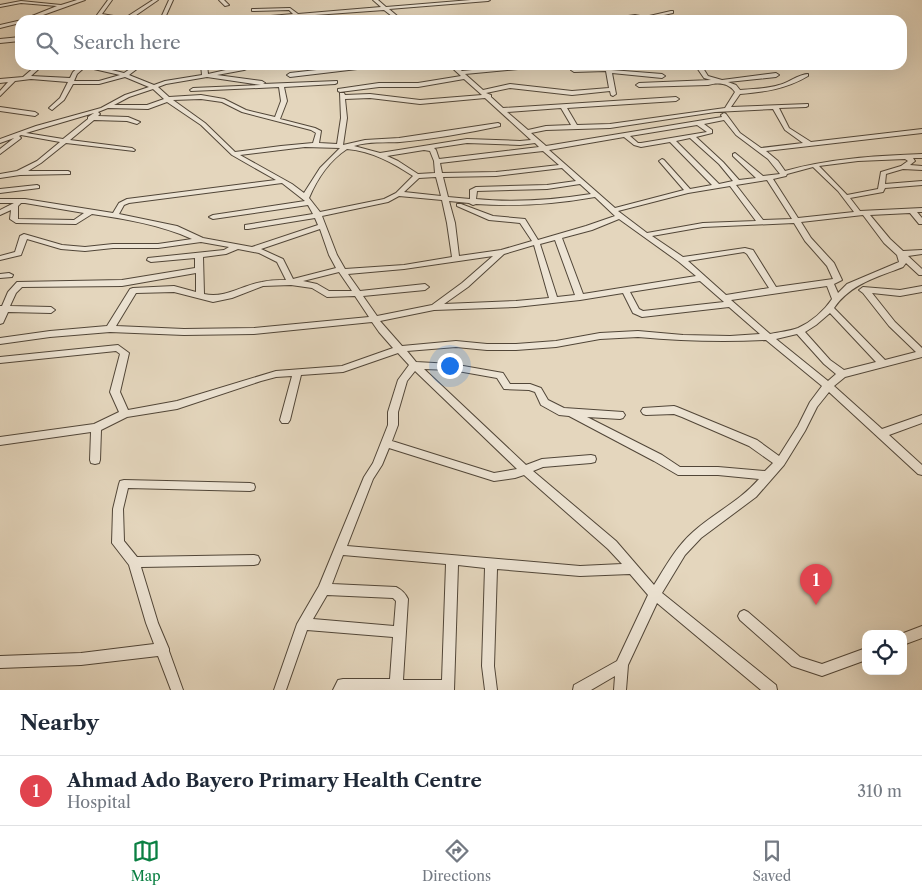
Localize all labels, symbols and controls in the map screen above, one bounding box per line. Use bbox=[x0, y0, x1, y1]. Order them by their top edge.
search box bbox=[15, 15, 907, 70]
icon: search bbox=[33, 29, 61, 57]
text: Search here bbox=[73, 31, 181, 54]
your location bbox=[437, 353, 463, 379]
pin: 1 bbox=[800, 564, 832, 605]
map controls bbox=[862, 630, 907, 675]
button: locate bbox=[862, 630, 907, 675]
text: Nearby bbox=[20, 710, 99, 735]
text: Ahmad Ado Bayero Primary Health Centre bbox=[67, 769, 482, 792]
text: 1 bbox=[32, 781, 40, 801]
text: 310 m bbox=[857, 781, 902, 801]
text: Hospital bbox=[67, 792, 131, 812]
tab: Map bbox=[131, 837, 161, 885]
tab: Directions bbox=[422, 837, 491, 885]
tab: Saved bbox=[752, 837, 791, 885]

